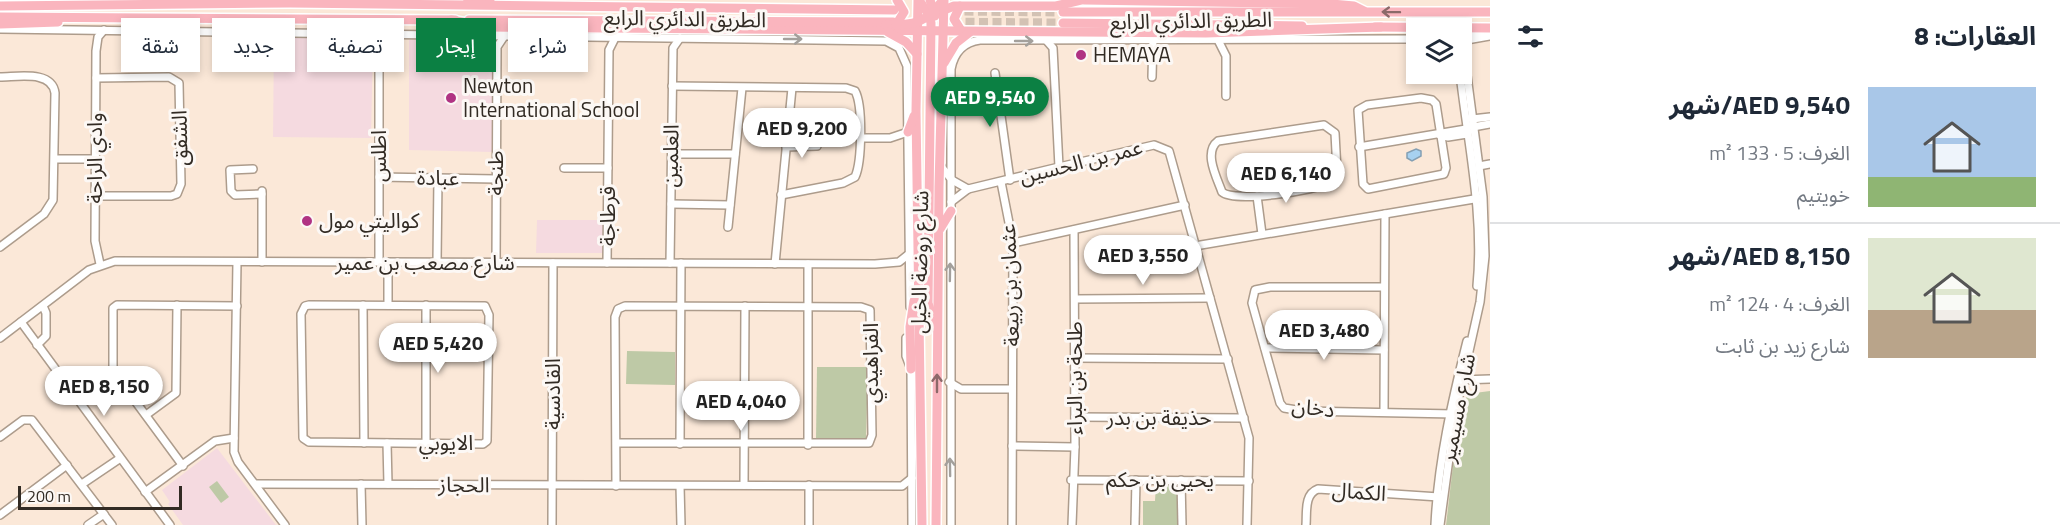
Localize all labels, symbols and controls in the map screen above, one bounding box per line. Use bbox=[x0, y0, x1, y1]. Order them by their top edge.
street label: الطريق الدائري الرابع bbox=[604, 1, 766, 36]
street label: الطريق الدائري الرابع bbox=[1110, 3, 1272, 38]
one-way arrow bbox=[1381, 6, 1401, 18]
text: العقارات: 8 bbox=[1914, 16, 2036, 55]
chip: شقة bbox=[121, 18, 200, 72]
chip: جديد bbox=[212, 18, 295, 72]
chip: تصفية bbox=[307, 18, 404, 72]
chip: إيجار bbox=[416, 18, 496, 72]
chip: شراء bbox=[508, 18, 588, 72]
map controls bbox=[1406, 18, 1472, 84]
button: layers bbox=[1406, 18, 1472, 84]
icon: filters bbox=[1514, 20, 1547, 53]
one-way arrow bbox=[783, 33, 803, 45]
one-way arrow bbox=[1014, 35, 1034, 46]
place label: HEMAYA bbox=[1093, 38, 1171, 70]
marker: HEMAYA bbox=[1074, 48, 1088, 62]
place label: Newton International School bbox=[463, 69, 640, 125]
pin: AED 9,540 bbox=[921, 77, 1059, 128]
text: AED 9,540 bbox=[945, 81, 1035, 112]
text: AED 9,540/شهر bbox=[1669, 85, 1850, 124]
marker: Newton International School bbox=[444, 91, 458, 105]
pin: AED 9,200 bbox=[733, 108, 871, 159]
street label: الشفق bbox=[163, 110, 195, 166]
icon: home bbox=[1916, 111, 1988, 183]
text: AED 9,200 bbox=[757, 112, 847, 143]
street label: وادي الراحة bbox=[78, 113, 111, 203]
street label: العلمين bbox=[653, 124, 687, 188]
street label: اطلس bbox=[362, 130, 394, 182]
street label: عمر بن الحسين bbox=[1016, 130, 1146, 192]
text: الغرف: 5 · 133 m² bbox=[1709, 137, 1850, 168]
street label: طنجة bbox=[479, 150, 511, 196]
pin: AED 6,140 bbox=[1217, 153, 1355, 204]
text: AED 6,140 bbox=[1241, 157, 1331, 188]
street label: عبادة bbox=[417, 161, 459, 193]
text: خويتيم bbox=[1797, 179, 1850, 210]
street label: قرطاجة bbox=[591, 186, 623, 246]
street label: شارع روضة الخيل bbox=[902, 190, 936, 334]
place label: كواليتي مول bbox=[319, 204, 420, 237]
marker: كواليتي مول bbox=[300, 214, 314, 228]
street label: عثمان بن ربيعة bbox=[991, 223, 1027, 347]
pin: AED 3,550 bbox=[1074, 235, 1212, 286]
text: AED 8,150/شهر bbox=[1669, 236, 1850, 275]
text: AED 3,550 bbox=[1098, 239, 1188, 270]
street label: شارع مصعب بن عمير bbox=[334, 246, 515, 278]
one-way arrow bbox=[944, 262, 956, 282]
icon: home bbox=[1916, 262, 1988, 334]
text: الغرف: 4 · 124 m² bbox=[1709, 288, 1850, 319]
pin: AED 3,480 bbox=[1255, 310, 1393, 361]
text: AED 3,480 bbox=[1279, 314, 1369, 345]
street label: طلحة بن البراء bbox=[1058, 321, 1090, 435]
pin: AED 5,420 bbox=[369, 323, 507, 374]
street label: الفراهيدي bbox=[854, 323, 887, 403]
text: AED 5,420 bbox=[393, 327, 483, 358]
text: شارع زيد بن ثابت bbox=[1715, 330, 1850, 361]
street label: شارع مسيمير bbox=[1431, 350, 1483, 466]
street label: القادسية bbox=[536, 358, 568, 430]
pin: AED 8,150 bbox=[35, 366, 173, 417]
text: AED 8,150 bbox=[59, 370, 149, 401]
one-way arrow bbox=[931, 373, 943, 393]
pin: AED 4,040 bbox=[672, 381, 810, 432]
text: AED 4,040 bbox=[696, 385, 786, 416]
street label: دخان bbox=[1290, 389, 1336, 425]
street label: حذيفة بن بدر bbox=[1105, 401, 1212, 433]
street label: الايوبي bbox=[419, 426, 473, 459]
one-way arrow bbox=[944, 457, 955, 477]
street label: يحيى بن حكم bbox=[1106, 463, 1214, 495]
street label: الحجاز bbox=[437, 468, 490, 500]
street label: الكمال bbox=[1331, 473, 1387, 509]
scale bar bbox=[18, 483, 182, 510]
text: 200 m bbox=[27, 484, 71, 508]

